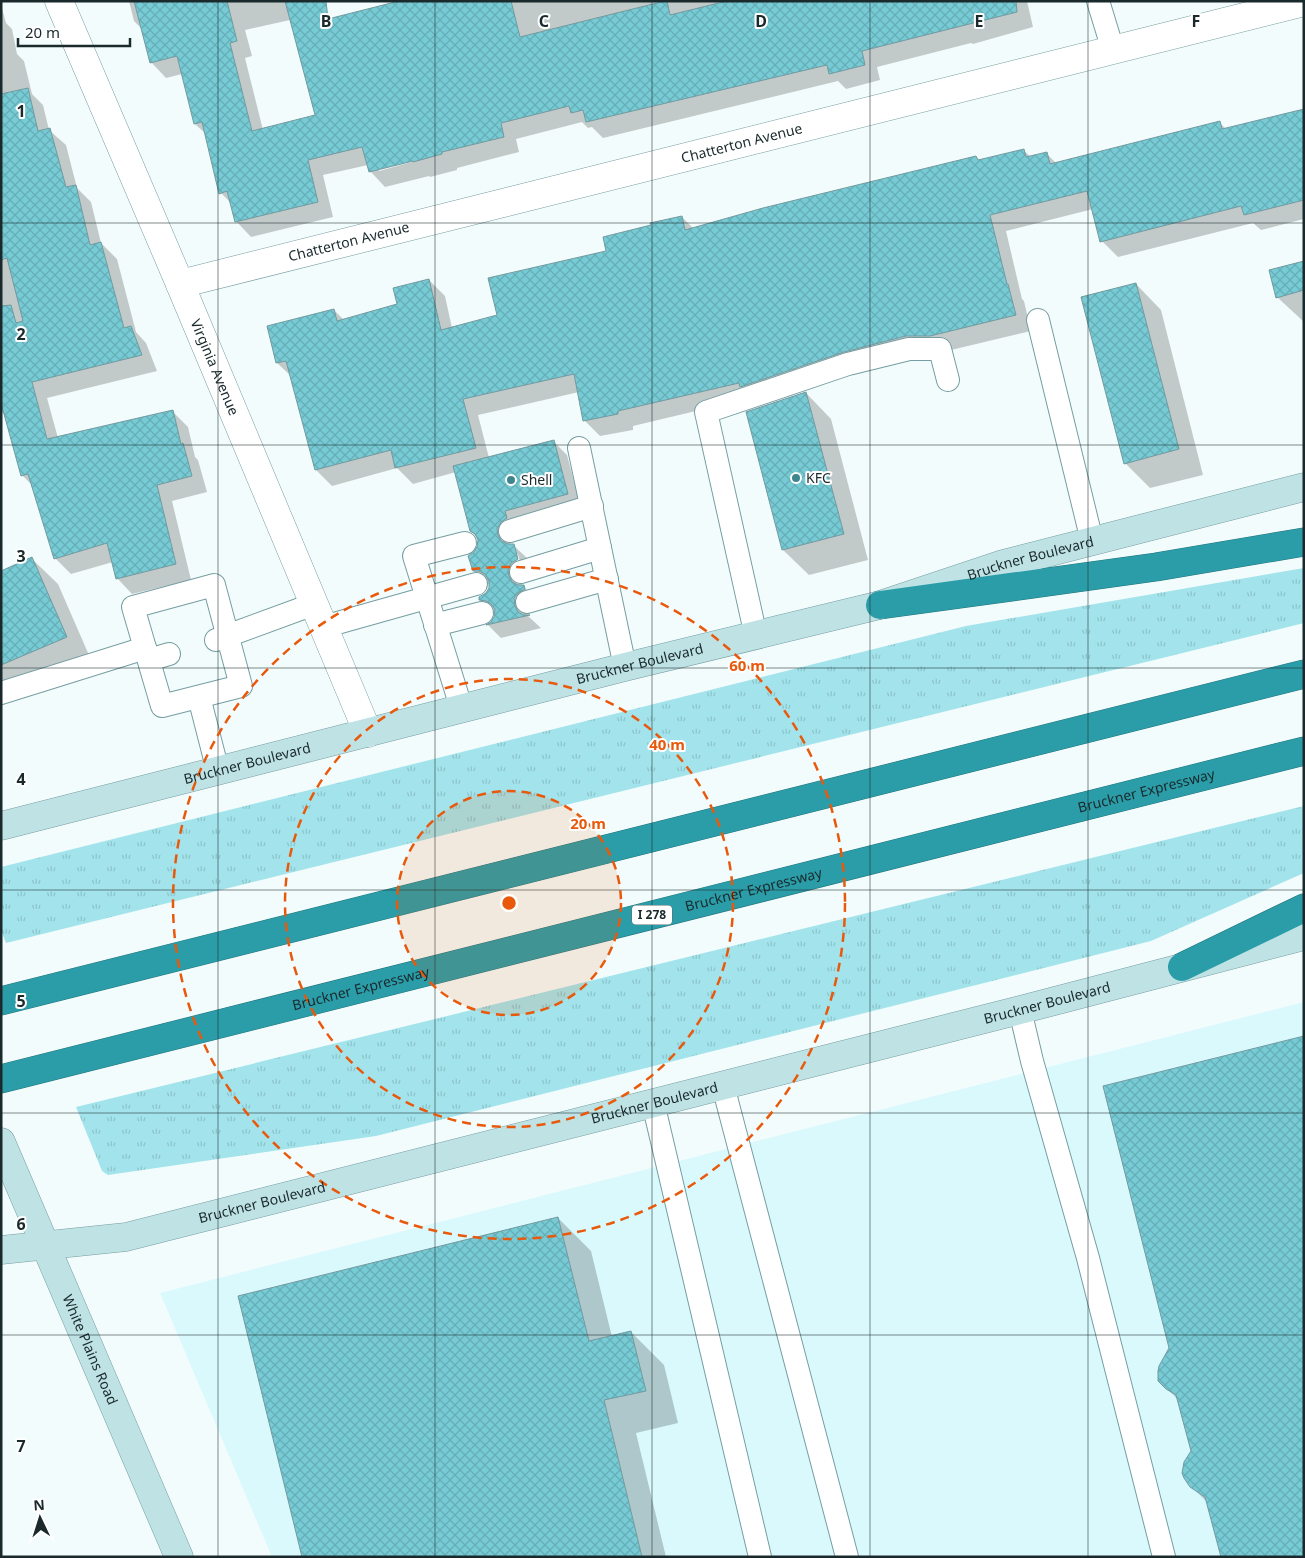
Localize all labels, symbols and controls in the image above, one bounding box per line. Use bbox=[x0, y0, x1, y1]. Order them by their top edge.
text: B bbox=[321, 10, 331, 32]
text: C bbox=[539, 10, 549, 32]
text: D bbox=[755, 10, 767, 32]
text: E bbox=[975, 10, 984, 32]
text: F bbox=[1192, 10, 1200, 32]
scale bar bbox=[18, 15, 130, 47]
text: 20 m bbox=[25, 22, 60, 42]
text: 1 bbox=[16, 100, 26, 122]
street label: Chatterton Avenue bbox=[679, 118, 804, 167]
street label: Chatterton Avenue bbox=[286, 217, 411, 266]
street label: Virginia Avenue bbox=[187, 316, 244, 418]
text: 2 bbox=[16, 323, 26, 345]
place label: KFC bbox=[806, 468, 831, 487]
place label: Shell bbox=[521, 470, 552, 489]
marker: KFC bbox=[790, 472, 802, 484]
marker: Shell bbox=[505, 474, 517, 486]
street label: Bruckner Boulevard bbox=[965, 531, 1096, 584]
text: 3 bbox=[16, 545, 26, 567]
street label: Bruckner Boulevard bbox=[574, 638, 705, 688]
text: 60 m bbox=[729, 655, 765, 675]
text: 40 m bbox=[649, 734, 685, 754]
street label: Bruckner Boulevard bbox=[181, 737, 313, 788]
street label: Bruckner Expressway bbox=[1076, 764, 1217, 817]
text: 4 bbox=[16, 768, 26, 790]
text: 20 m bbox=[570, 813, 606, 833]
street label: Bruckner Expressway bbox=[683, 863, 825, 915]
centre of rings bbox=[500, 894, 518, 912]
road number: I 278 bbox=[632, 906, 672, 924]
street label: Bruckner Expressway bbox=[290, 961, 432, 1014]
street label: Bruckner Boulevard bbox=[981, 977, 1112, 1028]
text: 5 bbox=[16, 990, 26, 1012]
street label: Bruckner Boulevard bbox=[589, 1077, 720, 1128]
street label: Bruckner Boulevard bbox=[196, 1177, 327, 1227]
text: 6 bbox=[16, 1213, 26, 1235]
street label: White Plains Road bbox=[59, 1291, 123, 1408]
text: 7 bbox=[16, 1435, 26, 1457]
north arrow bbox=[15, 1493, 65, 1543]
text: N bbox=[33, 1495, 45, 1514]

